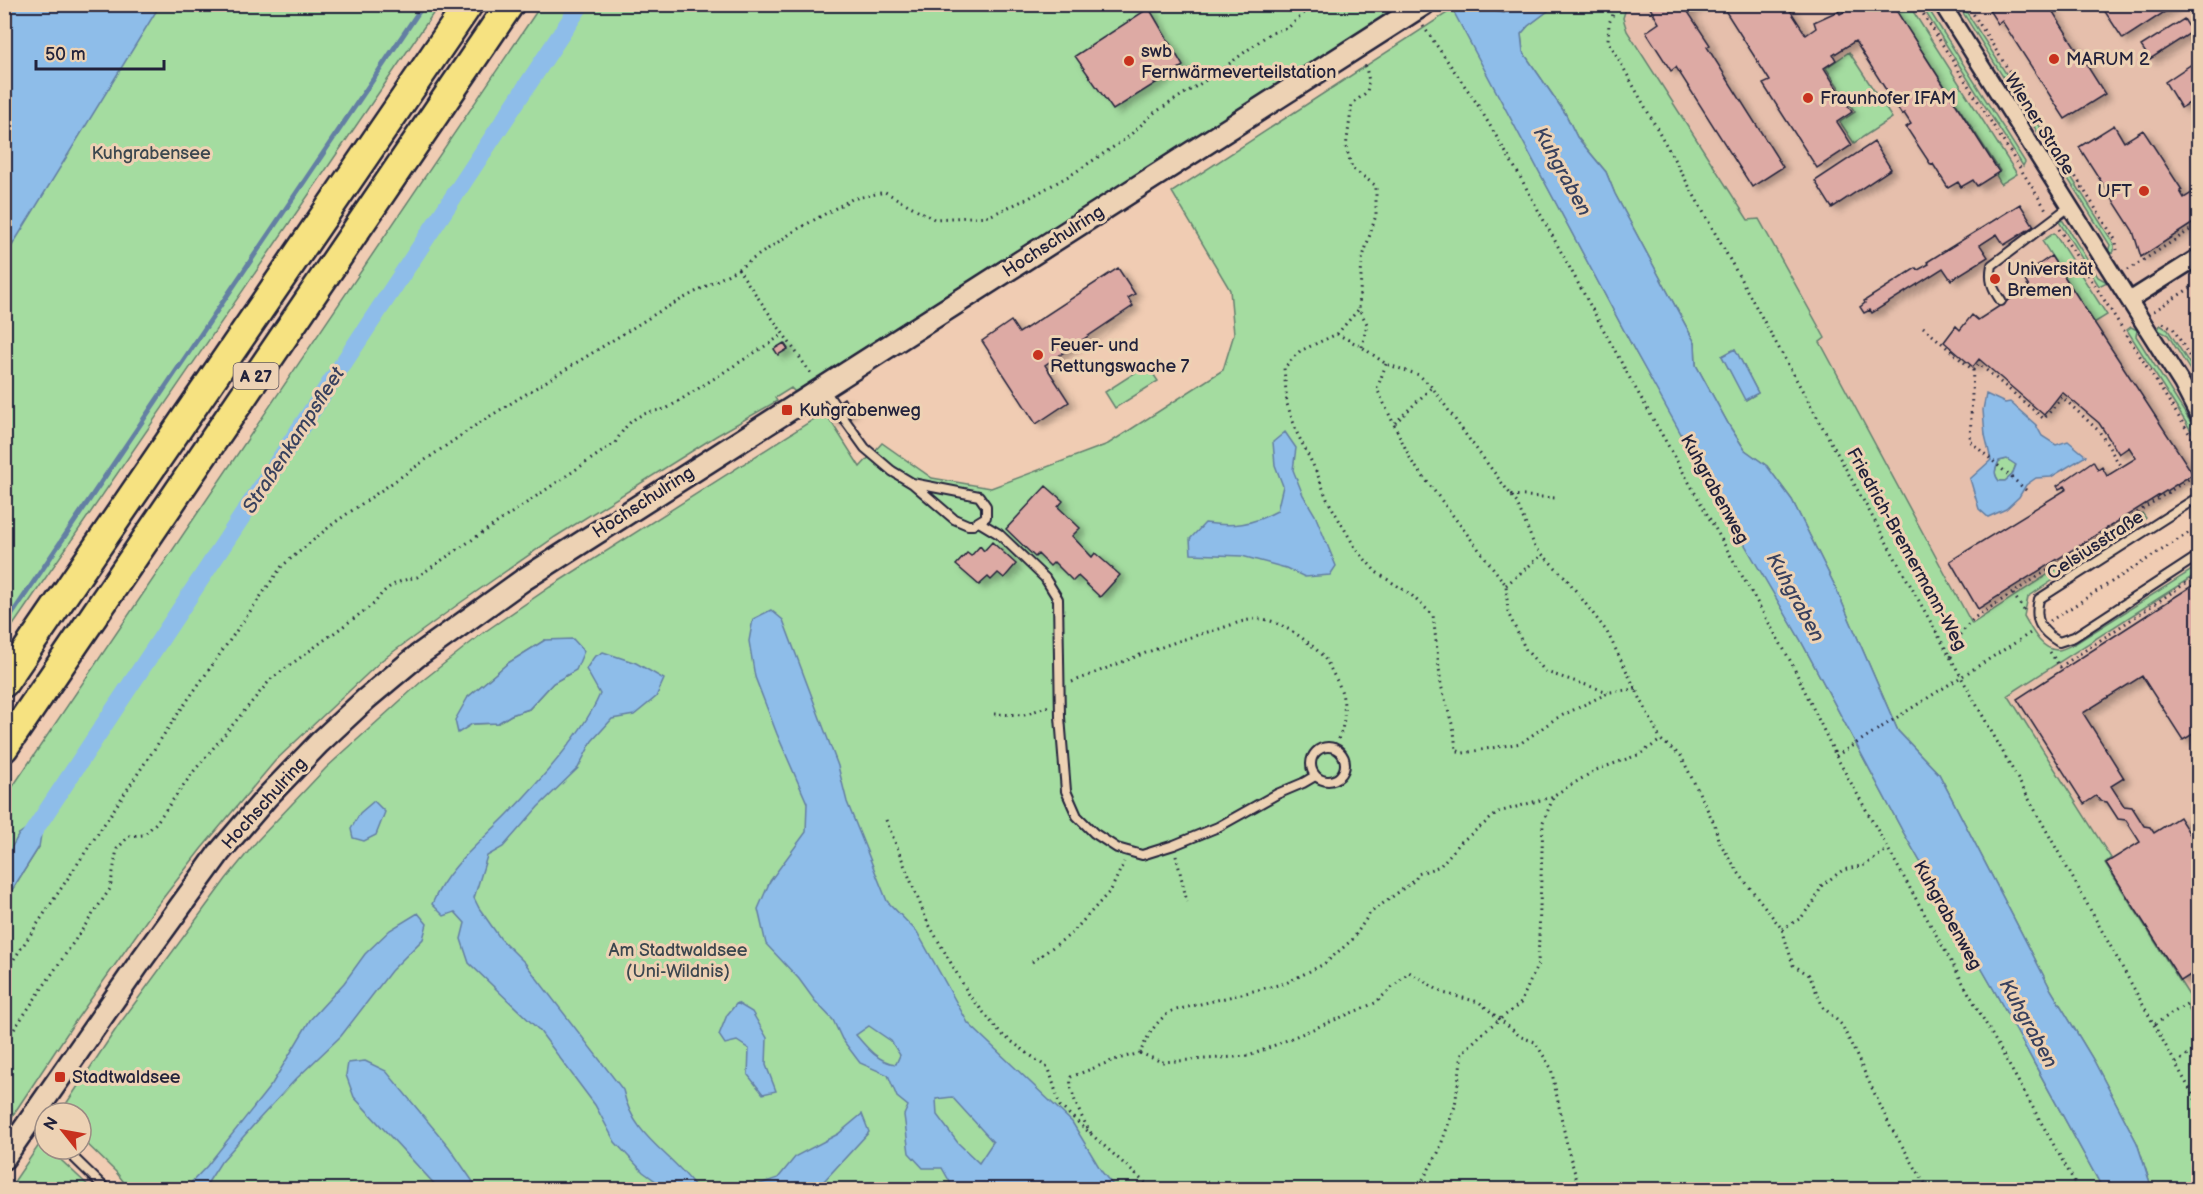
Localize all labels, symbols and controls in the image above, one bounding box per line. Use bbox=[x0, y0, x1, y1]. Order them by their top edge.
scale bar bbox=[36, 33, 164, 71]
place label: swb Fernwärmeverteilstation bbox=[1141, 41, 1336, 83]
text: 50 m bbox=[45, 44, 86, 65]
place label: MARUM 2 bbox=[2066, 49, 2150, 70]
marker: MARUM 2 bbox=[2047, 52, 2061, 66]
marker: swb Fernwärmeverteilstation bbox=[1122, 54, 1136, 68]
street label: Wiener Straße bbox=[2000, 70, 2079, 179]
place label: Fraunhofer IFAM bbox=[1820, 88, 1956, 109]
marker: Fraunhofer IFAM bbox=[1801, 91, 1815, 105]
water label: Kuhgraben bbox=[1528, 123, 1596, 220]
park label: Kuhgrabensee bbox=[91, 143, 211, 164]
place label: UFT bbox=[2097, 181, 2132, 202]
marker: UFT bbox=[2137, 184, 2151, 198]
street label: Hochschulring bbox=[999, 201, 1108, 282]
place label: Universität Bremen bbox=[2007, 259, 2094, 301]
marker: Universität Bremen bbox=[1988, 272, 2002, 286]
place label: Feuer- und Rettungswache 7 bbox=[1050, 335, 1190, 377]
marker: Feuer- und Rettungswache 7 bbox=[1031, 348, 1045, 362]
water label: Straßenkampsfleet bbox=[238, 362, 350, 518]
road number: A 27 bbox=[234, 363, 278, 389]
place label: Kuhgrabenweg bbox=[799, 400, 921, 421]
marker: Kuhgrabenweg bbox=[780, 403, 794, 417]
street label: Kuhgrabenweg bbox=[1676, 431, 1753, 548]
street label: Friedrich-Bremermann-Weg bbox=[1842, 444, 1971, 654]
street label: Hochschulring bbox=[589, 462, 698, 543]
street label: Celsiusstraße bbox=[2043, 506, 2148, 584]
water label: Kuhgraben bbox=[1761, 549, 1829, 646]
street label: Hochschulring bbox=[218, 753, 311, 854]
street label: Kuhgrabenweg bbox=[1909, 857, 1986, 974]
park label: Am Stadtwaldsee (Uni-Wildnis) bbox=[609, 940, 748, 982]
water label: Kuhgraben bbox=[1994, 975, 2062, 1072]
place label: Stadtwaldsee bbox=[72, 1067, 181, 1088]
marker: Stadtwaldsee bbox=[53, 1070, 67, 1084]
north arrow bbox=[33, 1101, 93, 1161]
text: N bbox=[40, 1114, 63, 1134]

